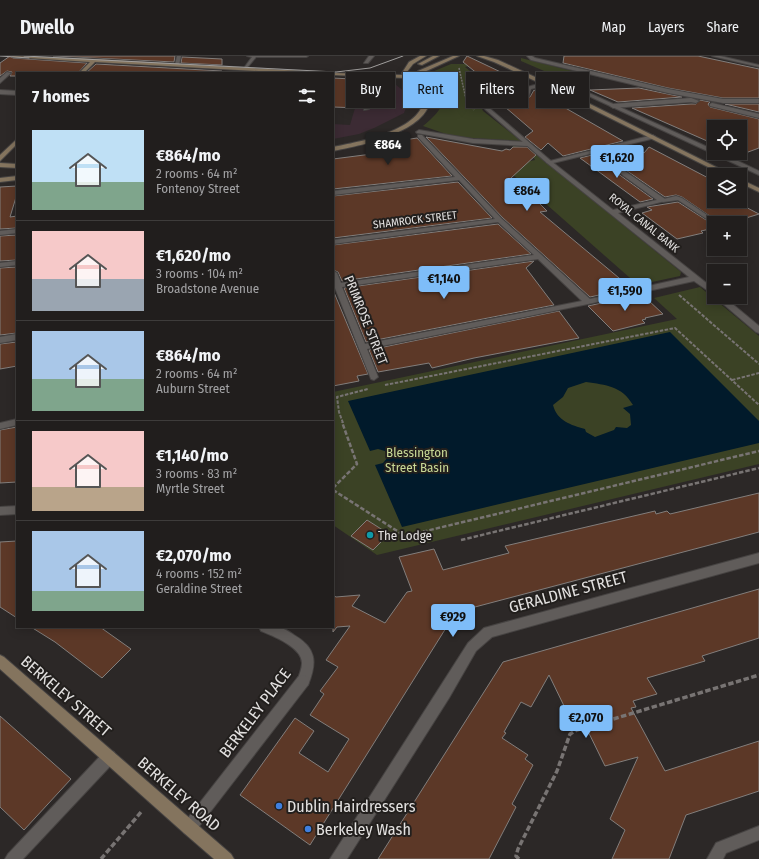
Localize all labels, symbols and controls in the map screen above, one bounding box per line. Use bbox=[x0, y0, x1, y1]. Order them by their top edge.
text: Dwello bbox=[20, 16, 74, 39]
text: Map bbox=[602, 19, 626, 36]
text: Layers bbox=[648, 19, 684, 36]
text: Share bbox=[706, 19, 739, 36]
chip: Buy bbox=[346, 72, 395, 108]
chip: Rent bbox=[403, 72, 458, 108]
chip: Filters bbox=[466, 72, 528, 108]
chip: New bbox=[536, 72, 589, 108]
icon: filters bbox=[296, 85, 318, 107]
text: 7 homes bbox=[32, 86, 90, 107]
map controls bbox=[707, 120, 747, 304]
button: locate bbox=[707, 120, 747, 160]
pin: €864 bbox=[364, 132, 412, 166]
text: €864 bbox=[374, 137, 402, 152]
text: €864/mo bbox=[156, 145, 221, 166]
pin: €1,620 bbox=[584, 145, 650, 179]
icon: home bbox=[64, 146, 112, 194]
text: €1,620 bbox=[600, 150, 634, 165]
text: 2 rooms · 64 m² bbox=[156, 166, 237, 181]
button: layers bbox=[707, 168, 747, 208]
pin: €864 bbox=[503, 178, 551, 212]
text: Fontenoy Street bbox=[156, 181, 240, 196]
text: €864 bbox=[513, 183, 541, 198]
street label: ROYAL CANAL BANK bbox=[606, 191, 682, 255]
street label: SHAMROCK STREET bbox=[372, 208, 458, 232]
button: + bbox=[707, 216, 747, 256]
text: €1,620/mo bbox=[156, 245, 231, 266]
icon: home bbox=[64, 247, 112, 295]
button: − bbox=[707, 264, 747, 304]
text: 3 rooms · 104 m² bbox=[156, 266, 243, 281]
pin: €1,140 bbox=[411, 266, 477, 300]
text: €1,140 bbox=[428, 271, 461, 286]
street label: PRIMROSE STREET bbox=[341, 273, 391, 367]
pin: €1,590 bbox=[592, 278, 658, 312]
text: Broadstone Avenue bbox=[156, 281, 259, 296]
text: €1,590 bbox=[607, 283, 643, 298]
text: €864/mo bbox=[156, 345, 221, 366]
icon: home bbox=[64, 347, 112, 395]
text: 2 rooms · 64 m² bbox=[156, 366, 237, 381]
text: Auburn Street bbox=[156, 381, 230, 396]
text: €1,140/mo bbox=[156, 445, 229, 466]
park label: Blessington Street Basin bbox=[385, 445, 449, 475]
icon: home bbox=[64, 447, 112, 495]
text: 3 rooms · 83 m² bbox=[156, 466, 237, 481]
text: Myrtle Street bbox=[156, 481, 225, 496]
place label: The Lodge bbox=[378, 528, 432, 543]
marker: The Lodge bbox=[365, 530, 375, 540]
text: €2,070/mo bbox=[156, 545, 231, 566]
icon: home bbox=[64, 547, 112, 595]
text: 4 rooms · 152 m² bbox=[156, 566, 242, 581]
street label: GERALDINE STREET bbox=[507, 567, 630, 617]
text: Geraldine Street bbox=[156, 581, 242, 596]
pin: €929 bbox=[429, 604, 477, 638]
text: €929 bbox=[440, 609, 466, 624]
street label: BERKELEY STREET bbox=[17, 652, 115, 741]
street label: BERKELEY PLACE bbox=[215, 665, 295, 761]
pin: €2,070 bbox=[553, 705, 619, 739]
text: €2,070 bbox=[569, 710, 604, 725]
street label: BERKELEY ROAD bbox=[134, 753, 224, 835]
place label: Dublin Hairdressers bbox=[287, 797, 416, 816]
marker: Dublin Hairdressers bbox=[274, 801, 284, 811]
place label: Berkeley Wash bbox=[316, 820, 411, 839]
marker: Berkeley Wash bbox=[303, 824, 313, 834]

